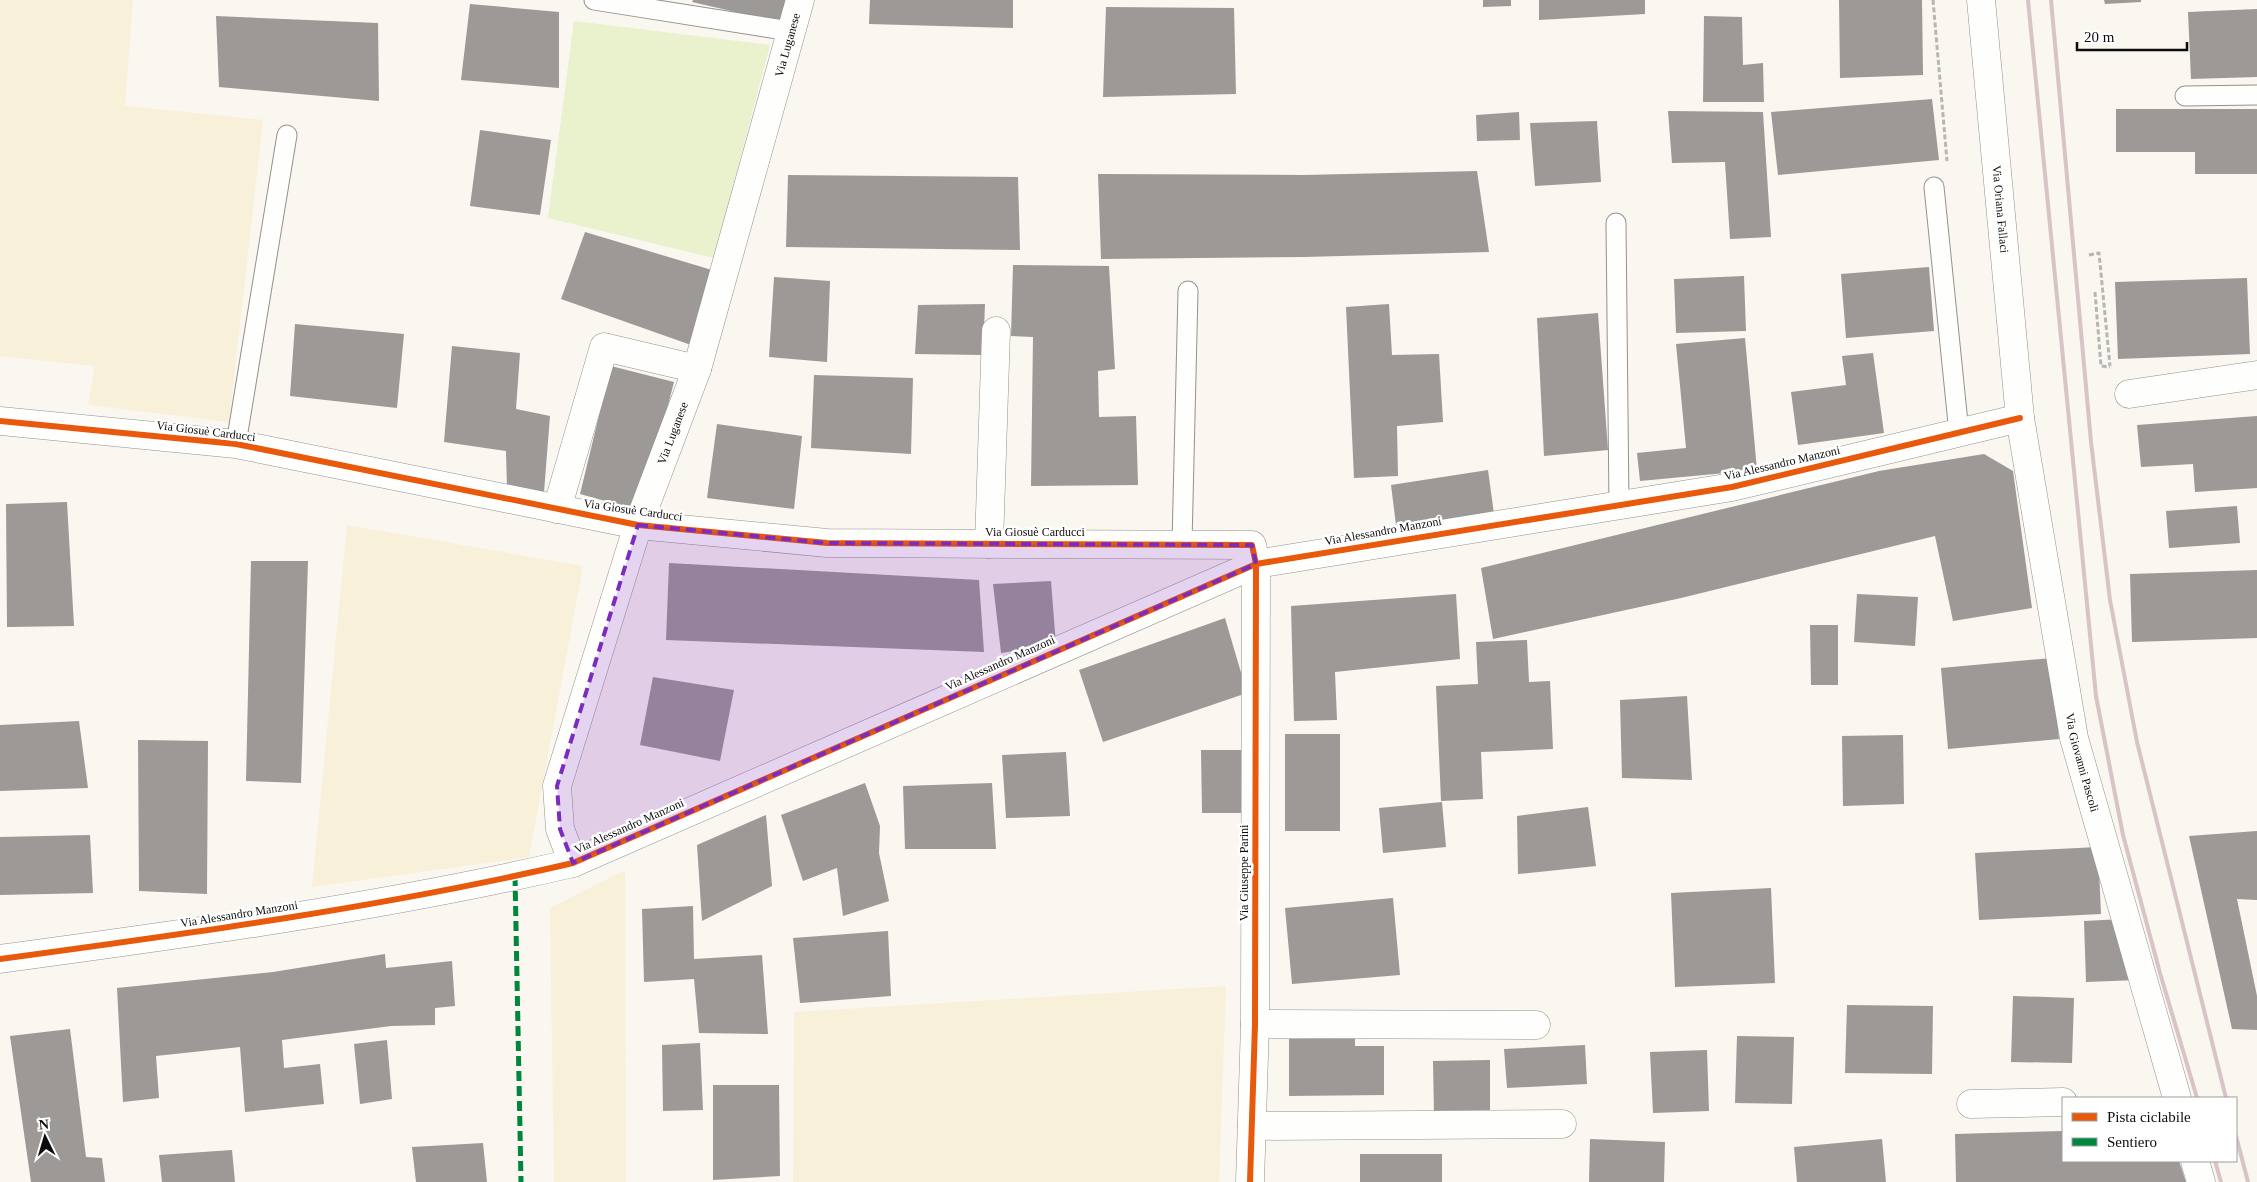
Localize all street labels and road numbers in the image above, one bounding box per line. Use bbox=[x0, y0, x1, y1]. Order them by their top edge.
street label: Via Luganese bbox=[772, 11, 803, 78]
street label: Via Oriana Fallaci bbox=[1989, 165, 2012, 254]
street label: Via Luganese bbox=[655, 400, 691, 466]
street label: Via Giosuè Carducci bbox=[156, 418, 257, 444]
street label: Via Alessandro Manzoni bbox=[1723, 443, 1842, 483]
street label: Via Giosuè Carducci bbox=[583, 496, 684, 524]
street label: Via Alessandro Manzoni bbox=[1323, 514, 1443, 548]
street label: Via Giosuè Carducci bbox=[985, 525, 1086, 539]
street label: Via Alessandro Manzoni bbox=[943, 632, 1058, 694]
street label: Via Giovanni Pascoli bbox=[2063, 712, 2102, 814]
street label: Via Alessandro Manzoni bbox=[572, 795, 687, 857]
street label: Via Giuseppe Parini bbox=[1237, 824, 1251, 921]
street label: Via Alessandro Manzoni bbox=[179, 898, 299, 930]

